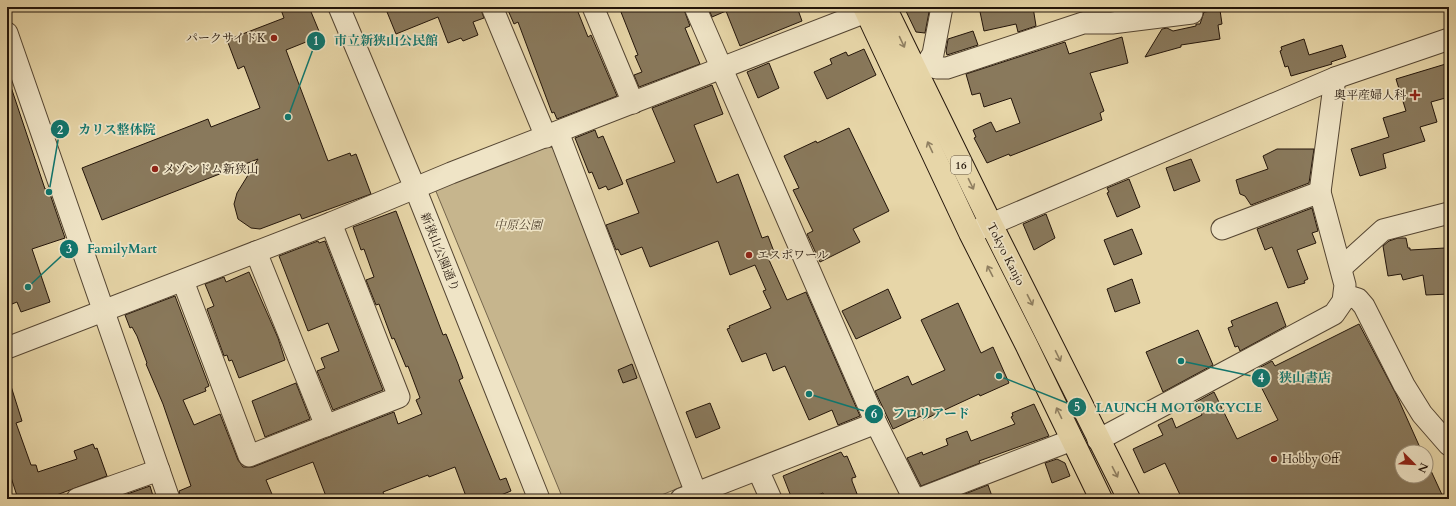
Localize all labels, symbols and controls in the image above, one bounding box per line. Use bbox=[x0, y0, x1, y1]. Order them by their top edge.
callout: 市立新狭山公民館 bbox=[306, 28, 446, 53]
place label: パークサイドK bbox=[186, 30, 266, 46]
text: 市立新狭山公民館 bbox=[334, 32, 438, 50]
marker: パークサイドK bbox=[269, 33, 279, 43]
text: 1 bbox=[313, 33, 319, 49]
one-way arrow bbox=[899, 36, 906, 48]
place label: 奥平産婦人科 bbox=[1334, 87, 1406, 103]
marker: 奥平産婦人科 bbox=[1409, 89, 1421, 101]
callout: カリス整体院 bbox=[50, 117, 164, 142]
text: カリス整体院 bbox=[78, 121, 156, 139]
text: 2 bbox=[57, 122, 63, 138]
one-way arrow bbox=[926, 142, 933, 154]
road number: 16 bbox=[951, 156, 971, 174]
place label: メゾンドム新狭山 bbox=[163, 161, 259, 177]
marker: メゾンドム新狭山 bbox=[150, 164, 160, 174]
one-way arrow bbox=[968, 178, 975, 190]
street label: 新狭山公園通り bbox=[417, 210, 463, 294]
park label: 中原公園 bbox=[494, 217, 544, 233]
street label: Tokyo Kanjo bbox=[983, 220, 1029, 289]
callout: FamilyMart bbox=[59, 236, 165, 261]
text: FamilyMart bbox=[87, 240, 157, 258]
text: 3 bbox=[66, 241, 72, 257]
place label: エスポワール bbox=[757, 247, 829, 263]
marker: エスポワール bbox=[744, 250, 754, 260]
one-way arrow bbox=[985, 266, 993, 278]
one-way arrow bbox=[1027, 294, 1034, 306]
one-way arrow bbox=[1054, 349, 1062, 361]
callout: 狭山書店 bbox=[1251, 365, 1339, 390]
text: 狭山書店 bbox=[1279, 369, 1331, 387]
text: 4 bbox=[1258, 370, 1264, 386]
callout: LAUNCH MOTORCYCLE bbox=[1067, 395, 1270, 420]
text: 5 bbox=[1074, 399, 1080, 415]
text: LAUNCH MOTORCYCLE bbox=[1096, 399, 1262, 417]
callout: フロリアード bbox=[864, 401, 977, 426]
text: フロリアード bbox=[892, 405, 970, 423]
text: 6 bbox=[871, 406, 877, 422]
one-way arrow bbox=[1055, 408, 1062, 420]
north arrow bbox=[1394, 444, 1434, 484]
place label: Hobby Off bbox=[1282, 451, 1340, 467]
marker: Hobby Off bbox=[1269, 454, 1279, 464]
text: N bbox=[1414, 460, 1431, 476]
one-way arrow bbox=[1112, 466, 1119, 478]

